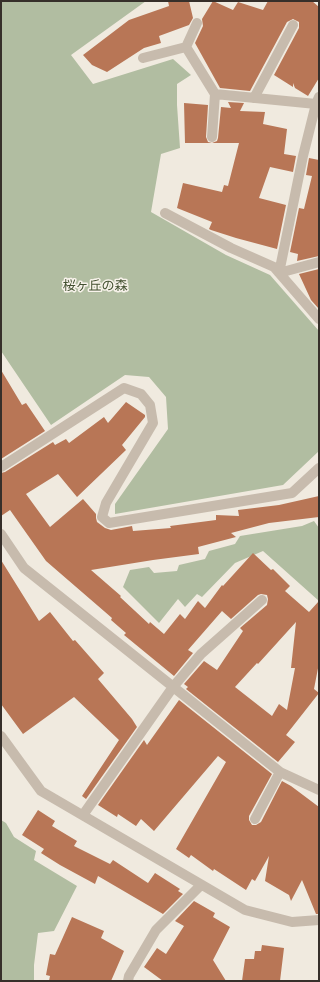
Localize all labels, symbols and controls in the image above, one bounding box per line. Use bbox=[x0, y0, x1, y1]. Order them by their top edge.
park label: 桜ヶ丘の森 bbox=[63, 279, 127, 295]

